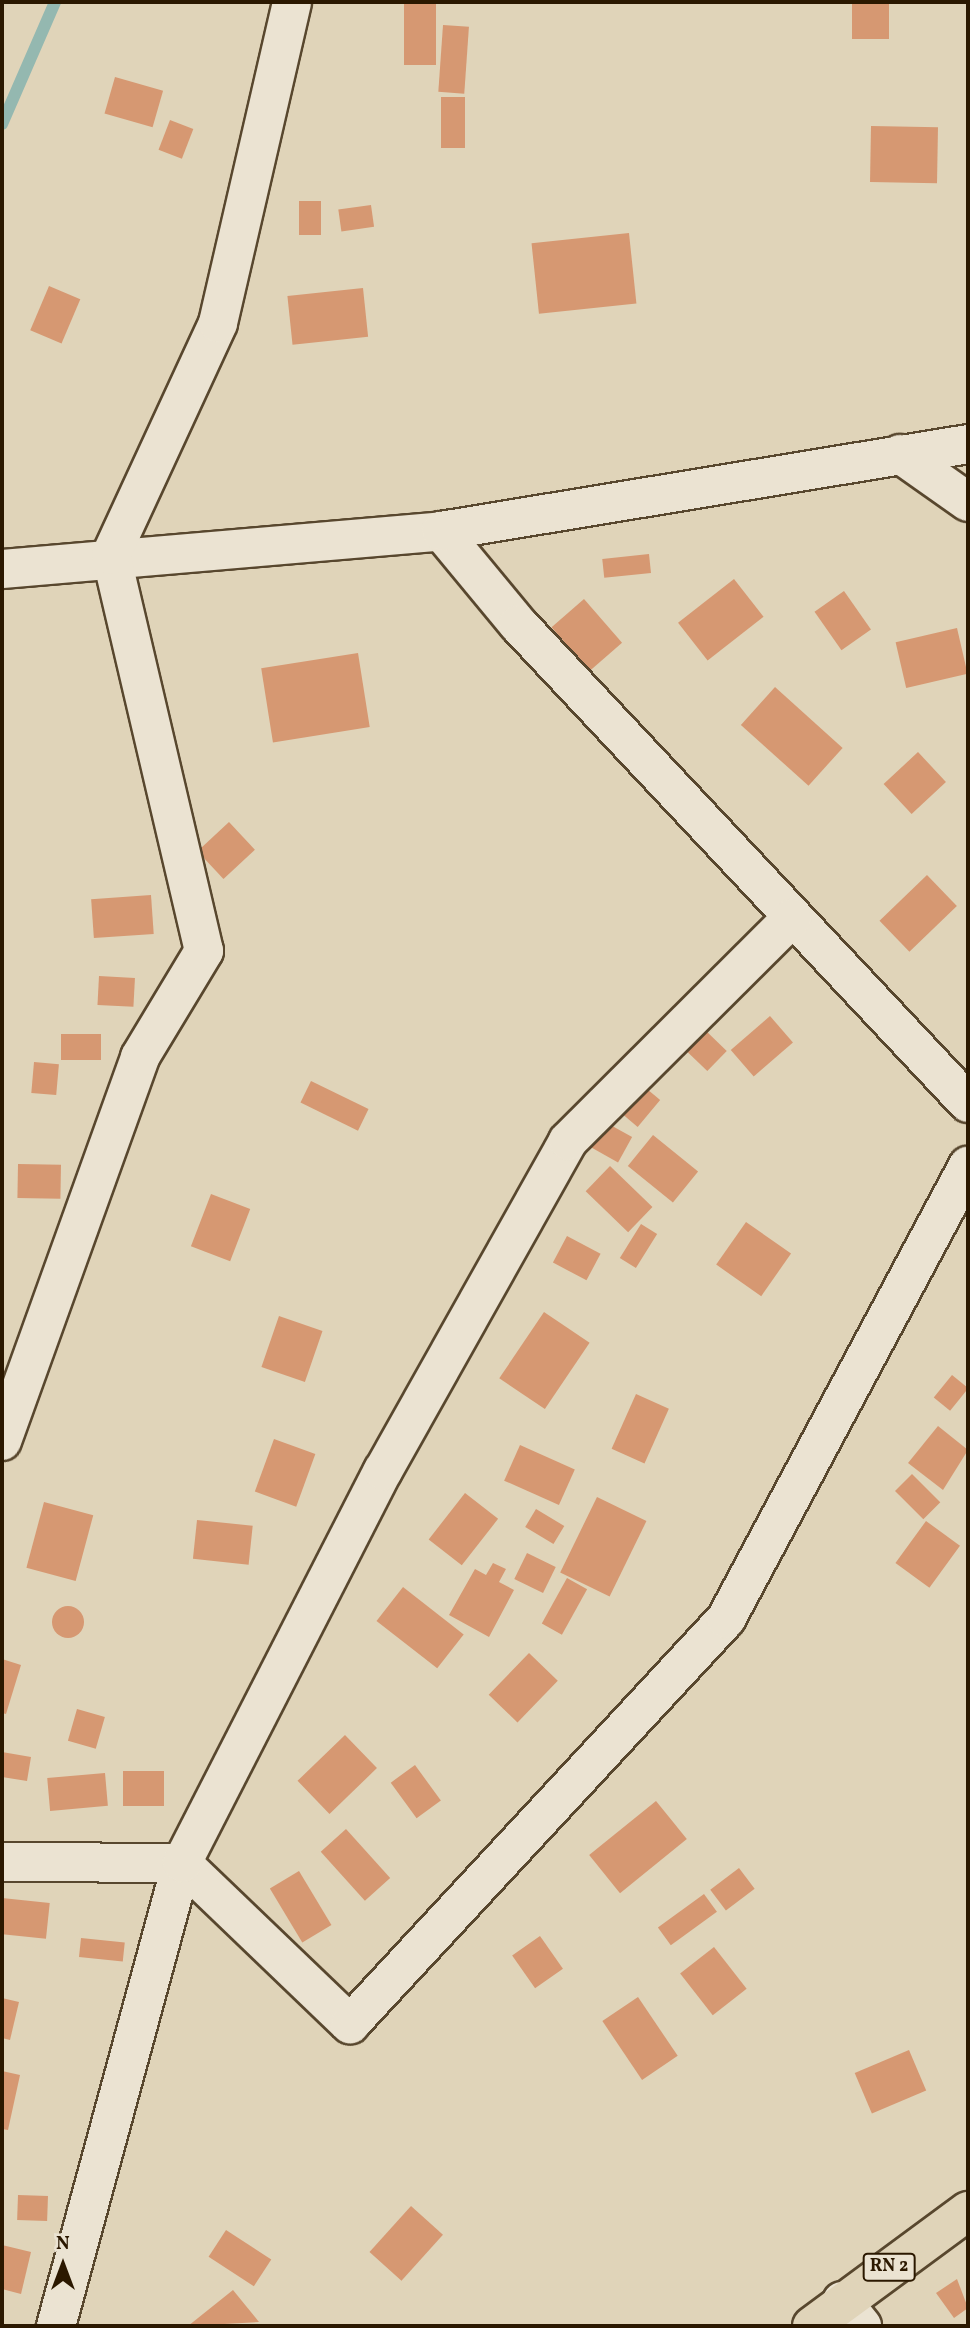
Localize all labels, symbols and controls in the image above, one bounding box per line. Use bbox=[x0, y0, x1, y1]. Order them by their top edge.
north arrow bbox=[28, 2230, 98, 2300]
text: N bbox=[56, 2231, 70, 2257]
road number: RN 2 bbox=[861, 2252, 917, 2281]

